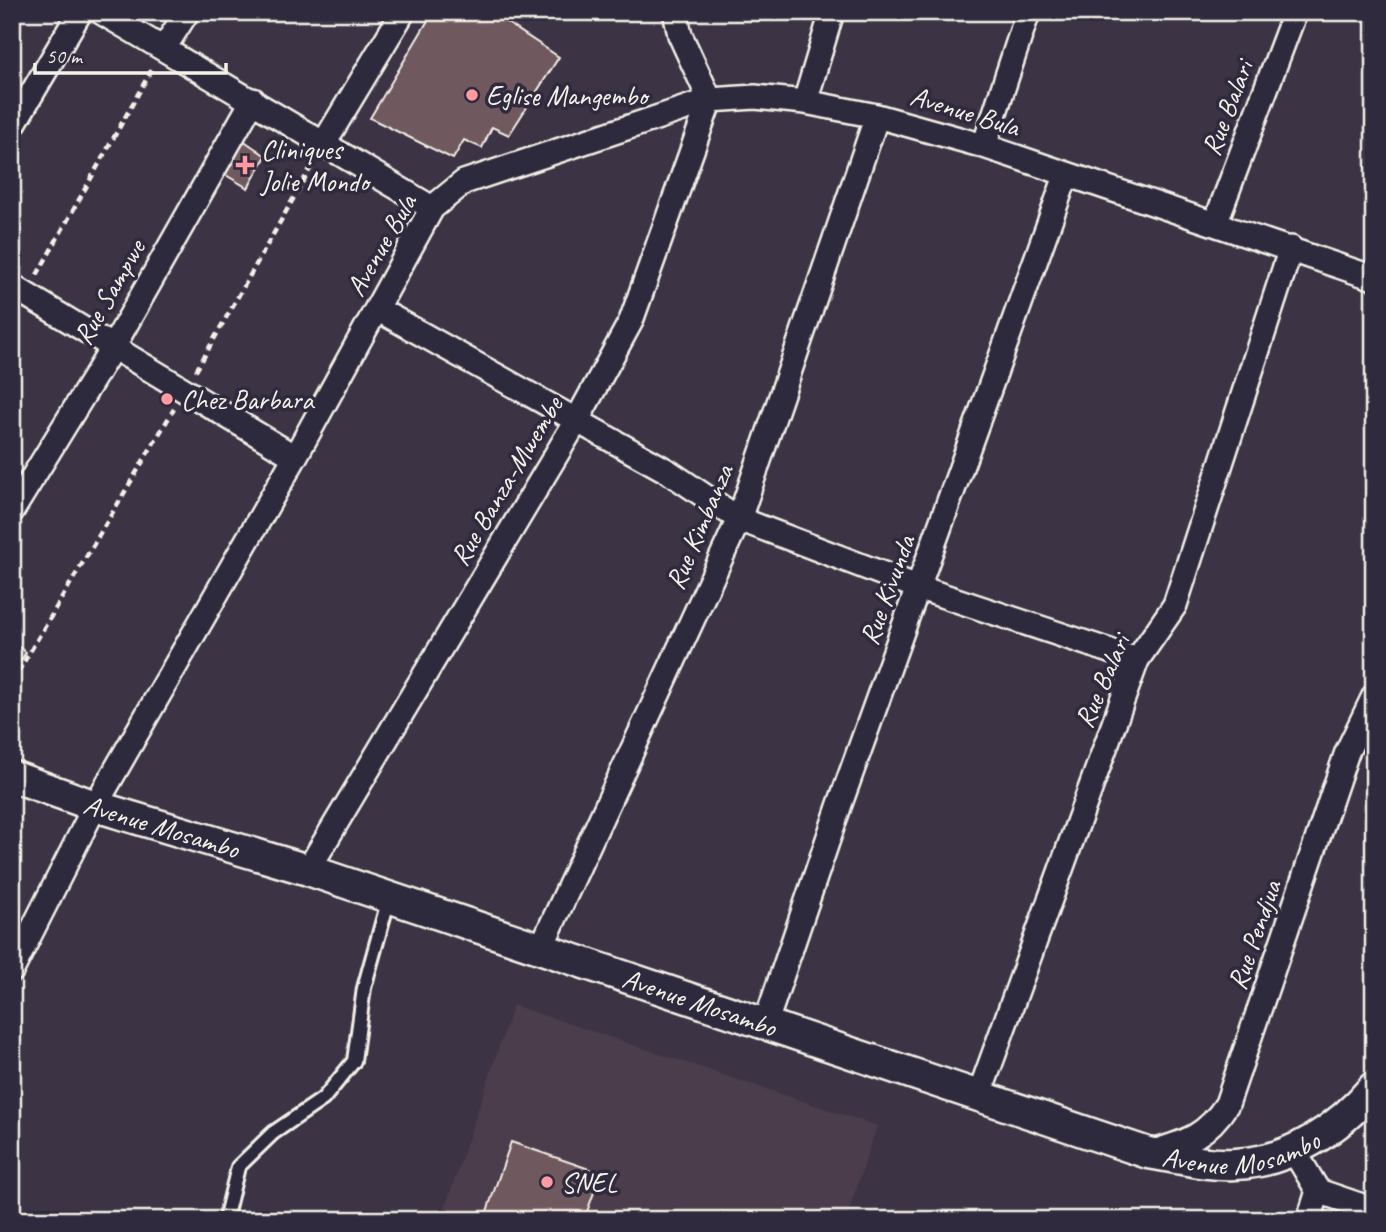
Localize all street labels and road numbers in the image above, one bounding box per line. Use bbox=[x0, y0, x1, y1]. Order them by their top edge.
street label: Rue Balari bbox=[1193, 52, 1262, 160]
street label: Avenue Bula bbox=[906, 78, 1025, 145]
street label: Avenue Bula bbox=[338, 186, 425, 302]
street label: Rue Sampwe bbox=[65, 232, 154, 351]
street label: Rue Banza-Mwembe bbox=[442, 388, 571, 572]
street label: Rue Kimbanza bbox=[657, 458, 742, 595]
street label: Rue Kivunda bbox=[851, 529, 924, 650]
street label: Rue Balari bbox=[1066, 625, 1140, 733]
street label: Avenue Mosambo bbox=[79, 786, 245, 866]
street label: Rue Pendjua bbox=[1219, 874, 1290, 994]
street label: Avenue Mosambo bbox=[618, 960, 783, 1045]
street label: Avenue Mosambo bbox=[1160, 1121, 1328, 1182]

